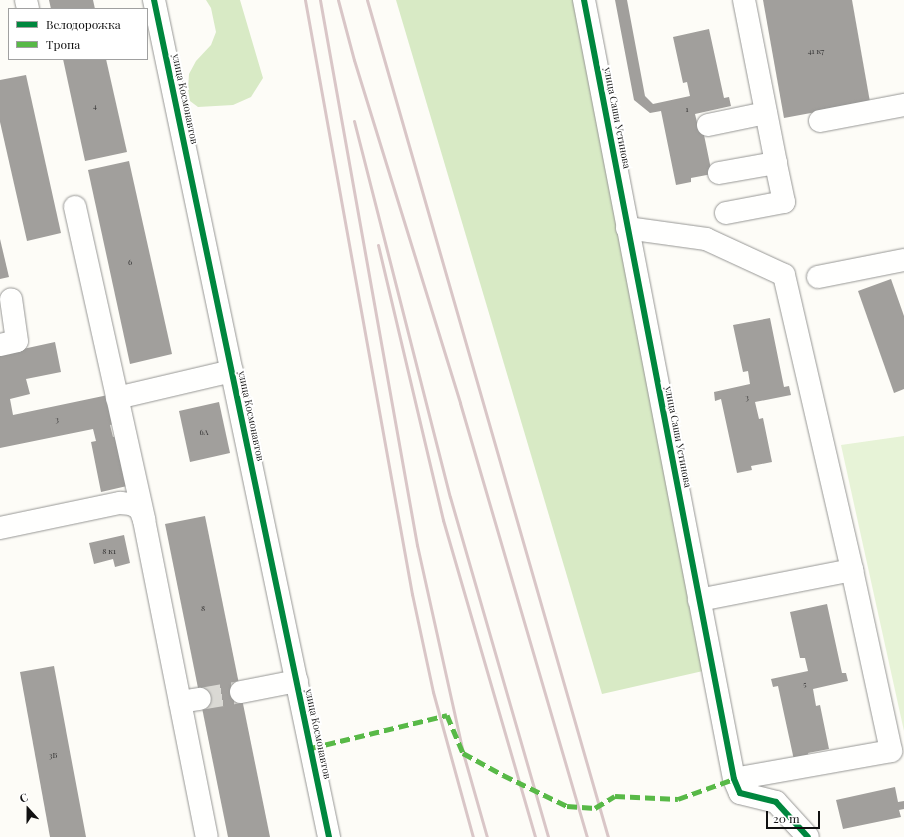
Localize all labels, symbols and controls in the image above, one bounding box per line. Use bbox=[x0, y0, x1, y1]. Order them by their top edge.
legend bbox=[8, 8, 148, 60]
text: Велодорожка bbox=[46, 16, 121, 32]
text: Тропа bbox=[46, 36, 80, 52]
house number: 41 к7 bbox=[808, 46, 824, 56]
street label: улица Космонавтов bbox=[170, 53, 200, 145]
street label: улица Саши Устинова bbox=[601, 66, 633, 170]
house number: 4 bbox=[93, 101, 97, 111]
house number: 1 bbox=[686, 104, 688, 114]
house number: 6 bbox=[128, 257, 132, 267]
street label: улица Космонавтов bbox=[236, 370, 266, 462]
street label: улица Саши Устинова bbox=[662, 385, 694, 489]
house number: 3 bbox=[745, 392, 749, 402]
house number: 3 bbox=[55, 414, 59, 424]
house number: 6А bbox=[199, 427, 209, 437]
house number: 8 к1 bbox=[102, 546, 116, 556]
house number: 8 bbox=[201, 603, 205, 613]
house number: 5 bbox=[803, 679, 807, 689]
street label: улица Космонавтов bbox=[303, 688, 333, 780]
house number: 3Б bbox=[49, 750, 57, 760]
north arrow bbox=[8, 789, 48, 829]
text: С bbox=[17, 789, 30, 806]
scale bar bbox=[768, 803, 822, 829]
text: 20 m bbox=[773, 810, 800, 826]

